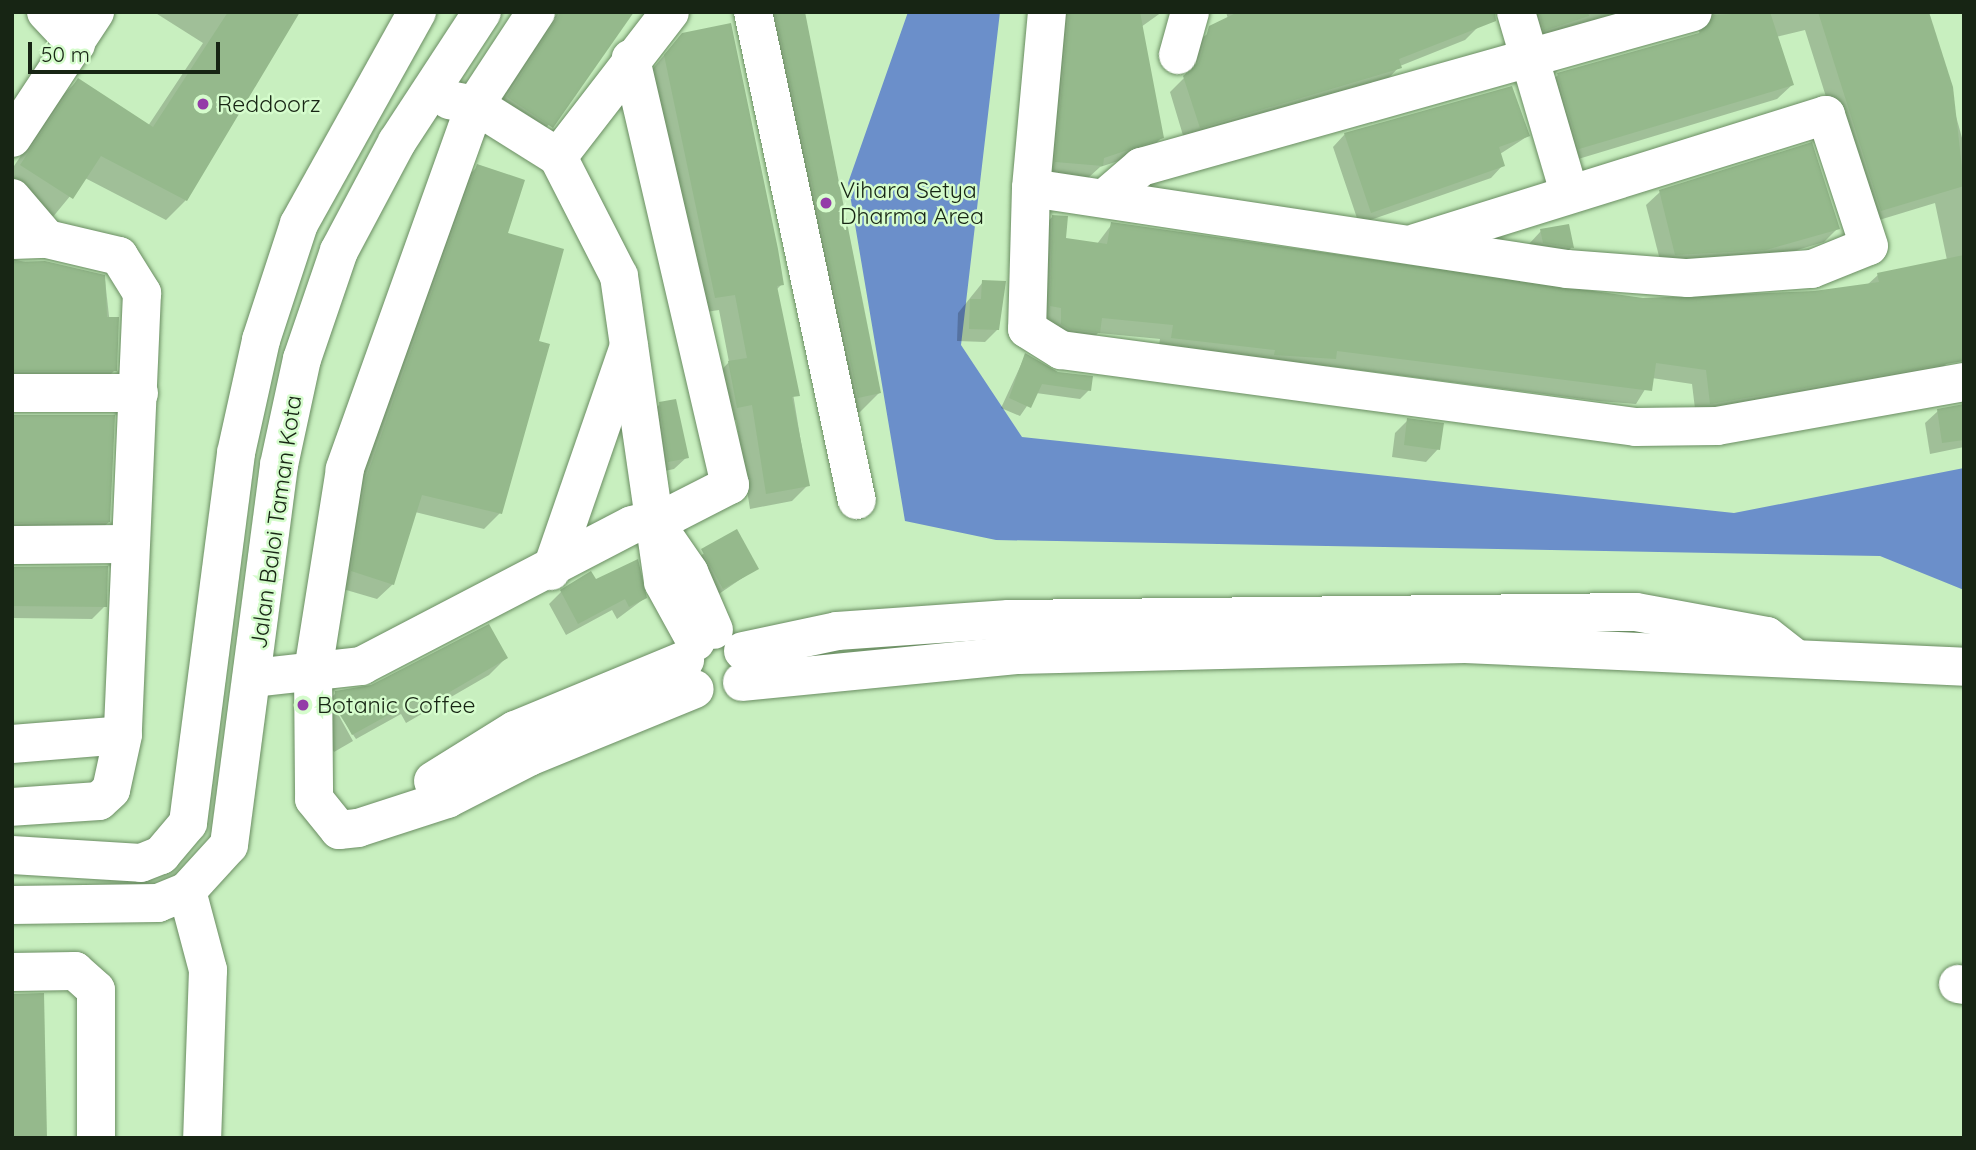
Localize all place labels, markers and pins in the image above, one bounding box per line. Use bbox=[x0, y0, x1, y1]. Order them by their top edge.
place label: Reddoorz bbox=[217, 90, 321, 118]
marker: Reddoorz bbox=[195, 96, 211, 112]
place label: Vihara Setya Dharma Area bbox=[840, 176, 984, 230]
marker: Vihara Setya Dharma Area bbox=[818, 195, 834, 211]
place label: Botanic Coffee bbox=[317, 691, 475, 719]
marker: Botanic Coffee bbox=[295, 697, 311, 713]

